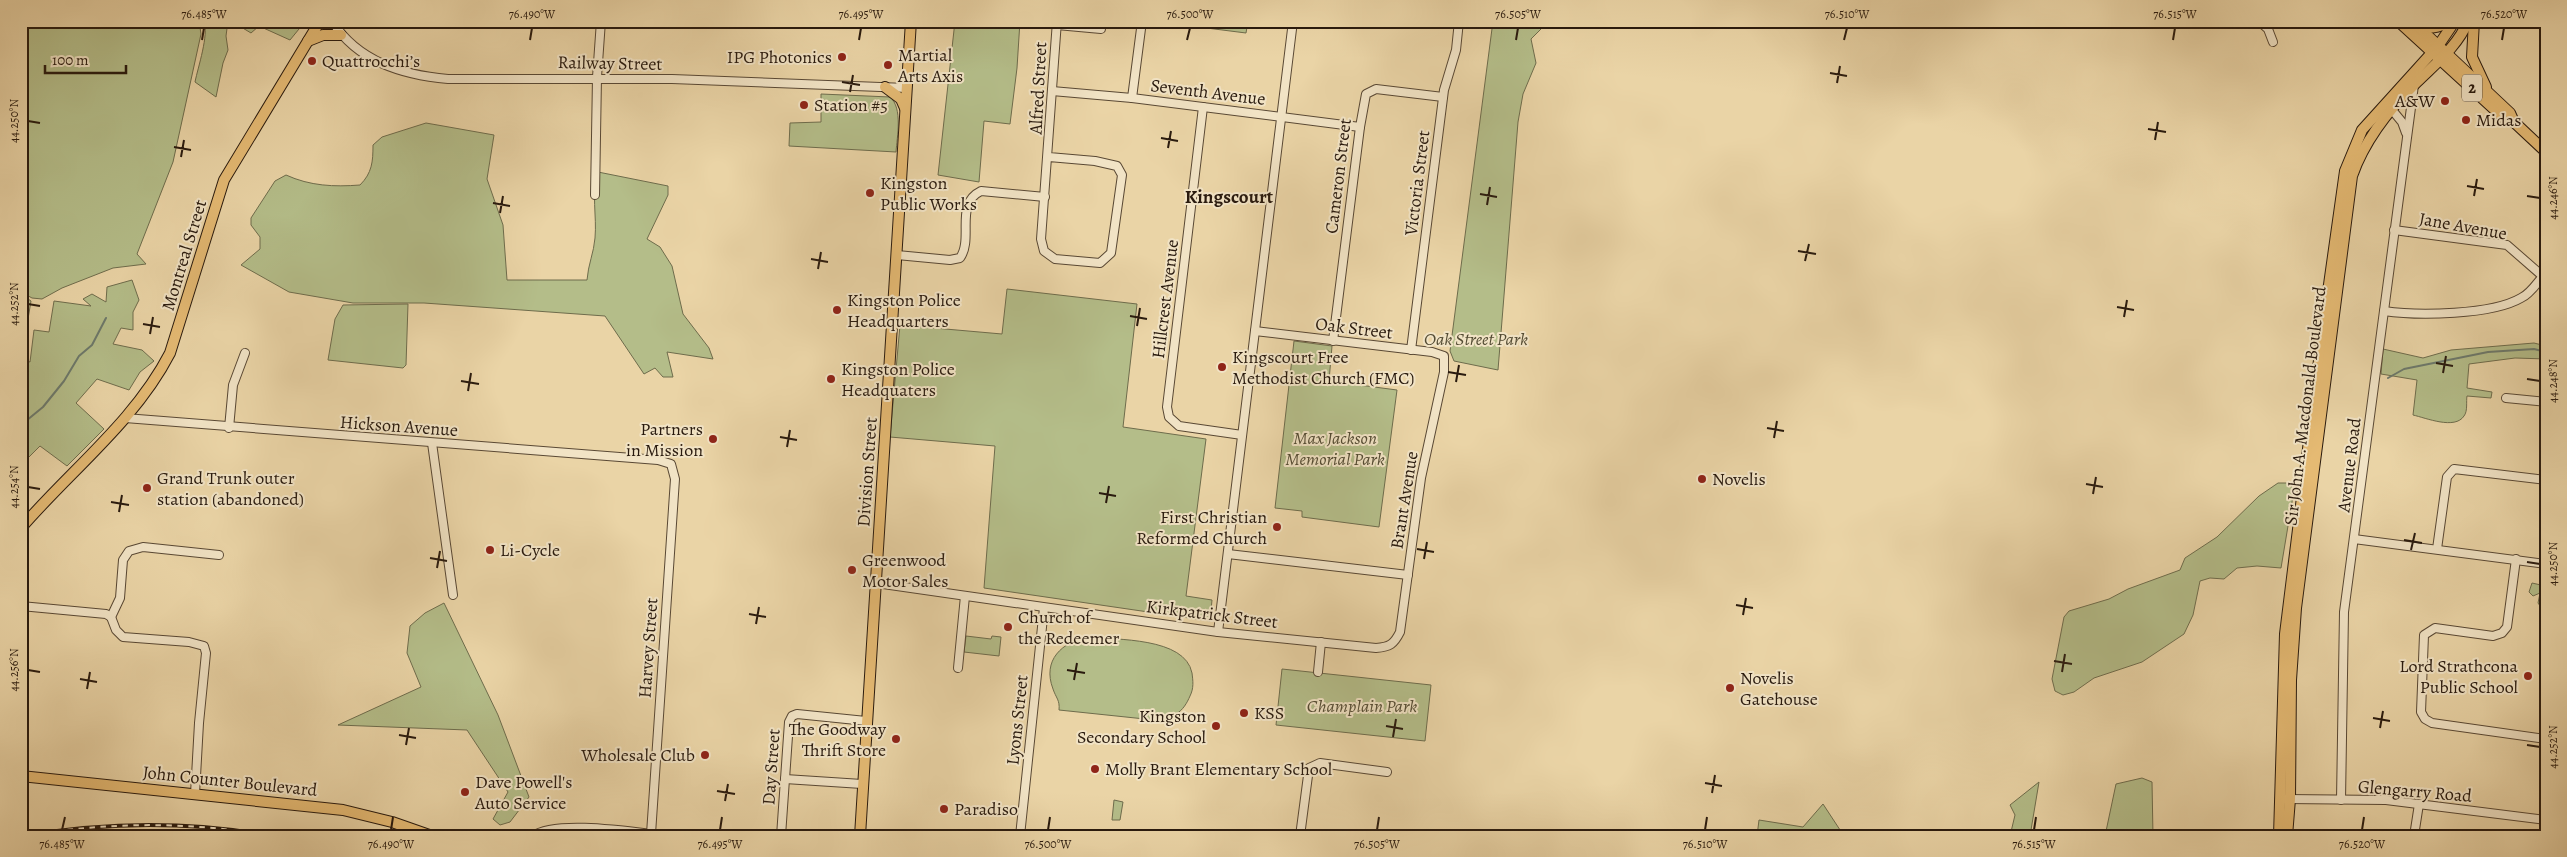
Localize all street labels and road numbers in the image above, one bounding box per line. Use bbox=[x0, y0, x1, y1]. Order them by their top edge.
street label: Alfred Street bbox=[1024, 41, 1052, 136]
street label: Railway Street bbox=[557, 50, 663, 76]
street label: Seventh Avenue bbox=[1149, 73, 1267, 111]
road number: 2 bbox=[2462, 75, 2482, 102]
street label: Cameron Street bbox=[1319, 117, 1357, 235]
street label: Victoria Street bbox=[1399, 129, 1435, 238]
street label: Montreal Street bbox=[156, 196, 212, 314]
street label: Jane Avenue bbox=[2417, 206, 2509, 246]
street label: Hillcrest Avenue bbox=[1146, 238, 1184, 360]
street label: Sir John A. Macdonald Boulevard bbox=[2278, 285, 2332, 527]
street label: Oak Street bbox=[1314, 311, 1394, 345]
street label: Hickson Avenue bbox=[339, 410, 459, 442]
street label: Division Street bbox=[851, 416, 883, 528]
street label: Avenue Road bbox=[2331, 416, 2367, 514]
street label: Brant Avenue bbox=[1384, 449, 1424, 551]
street label: Kirkpatrick Street bbox=[1145, 594, 1279, 634]
street label: Harvey Street bbox=[633, 597, 663, 699]
street label: Lyons Street bbox=[1000, 674, 1034, 766]
street label: Day Street bbox=[756, 728, 786, 806]
street label: John Counter Boulevard bbox=[142, 760, 319, 802]
street label: Glengarry Road bbox=[2357, 774, 2473, 808]

